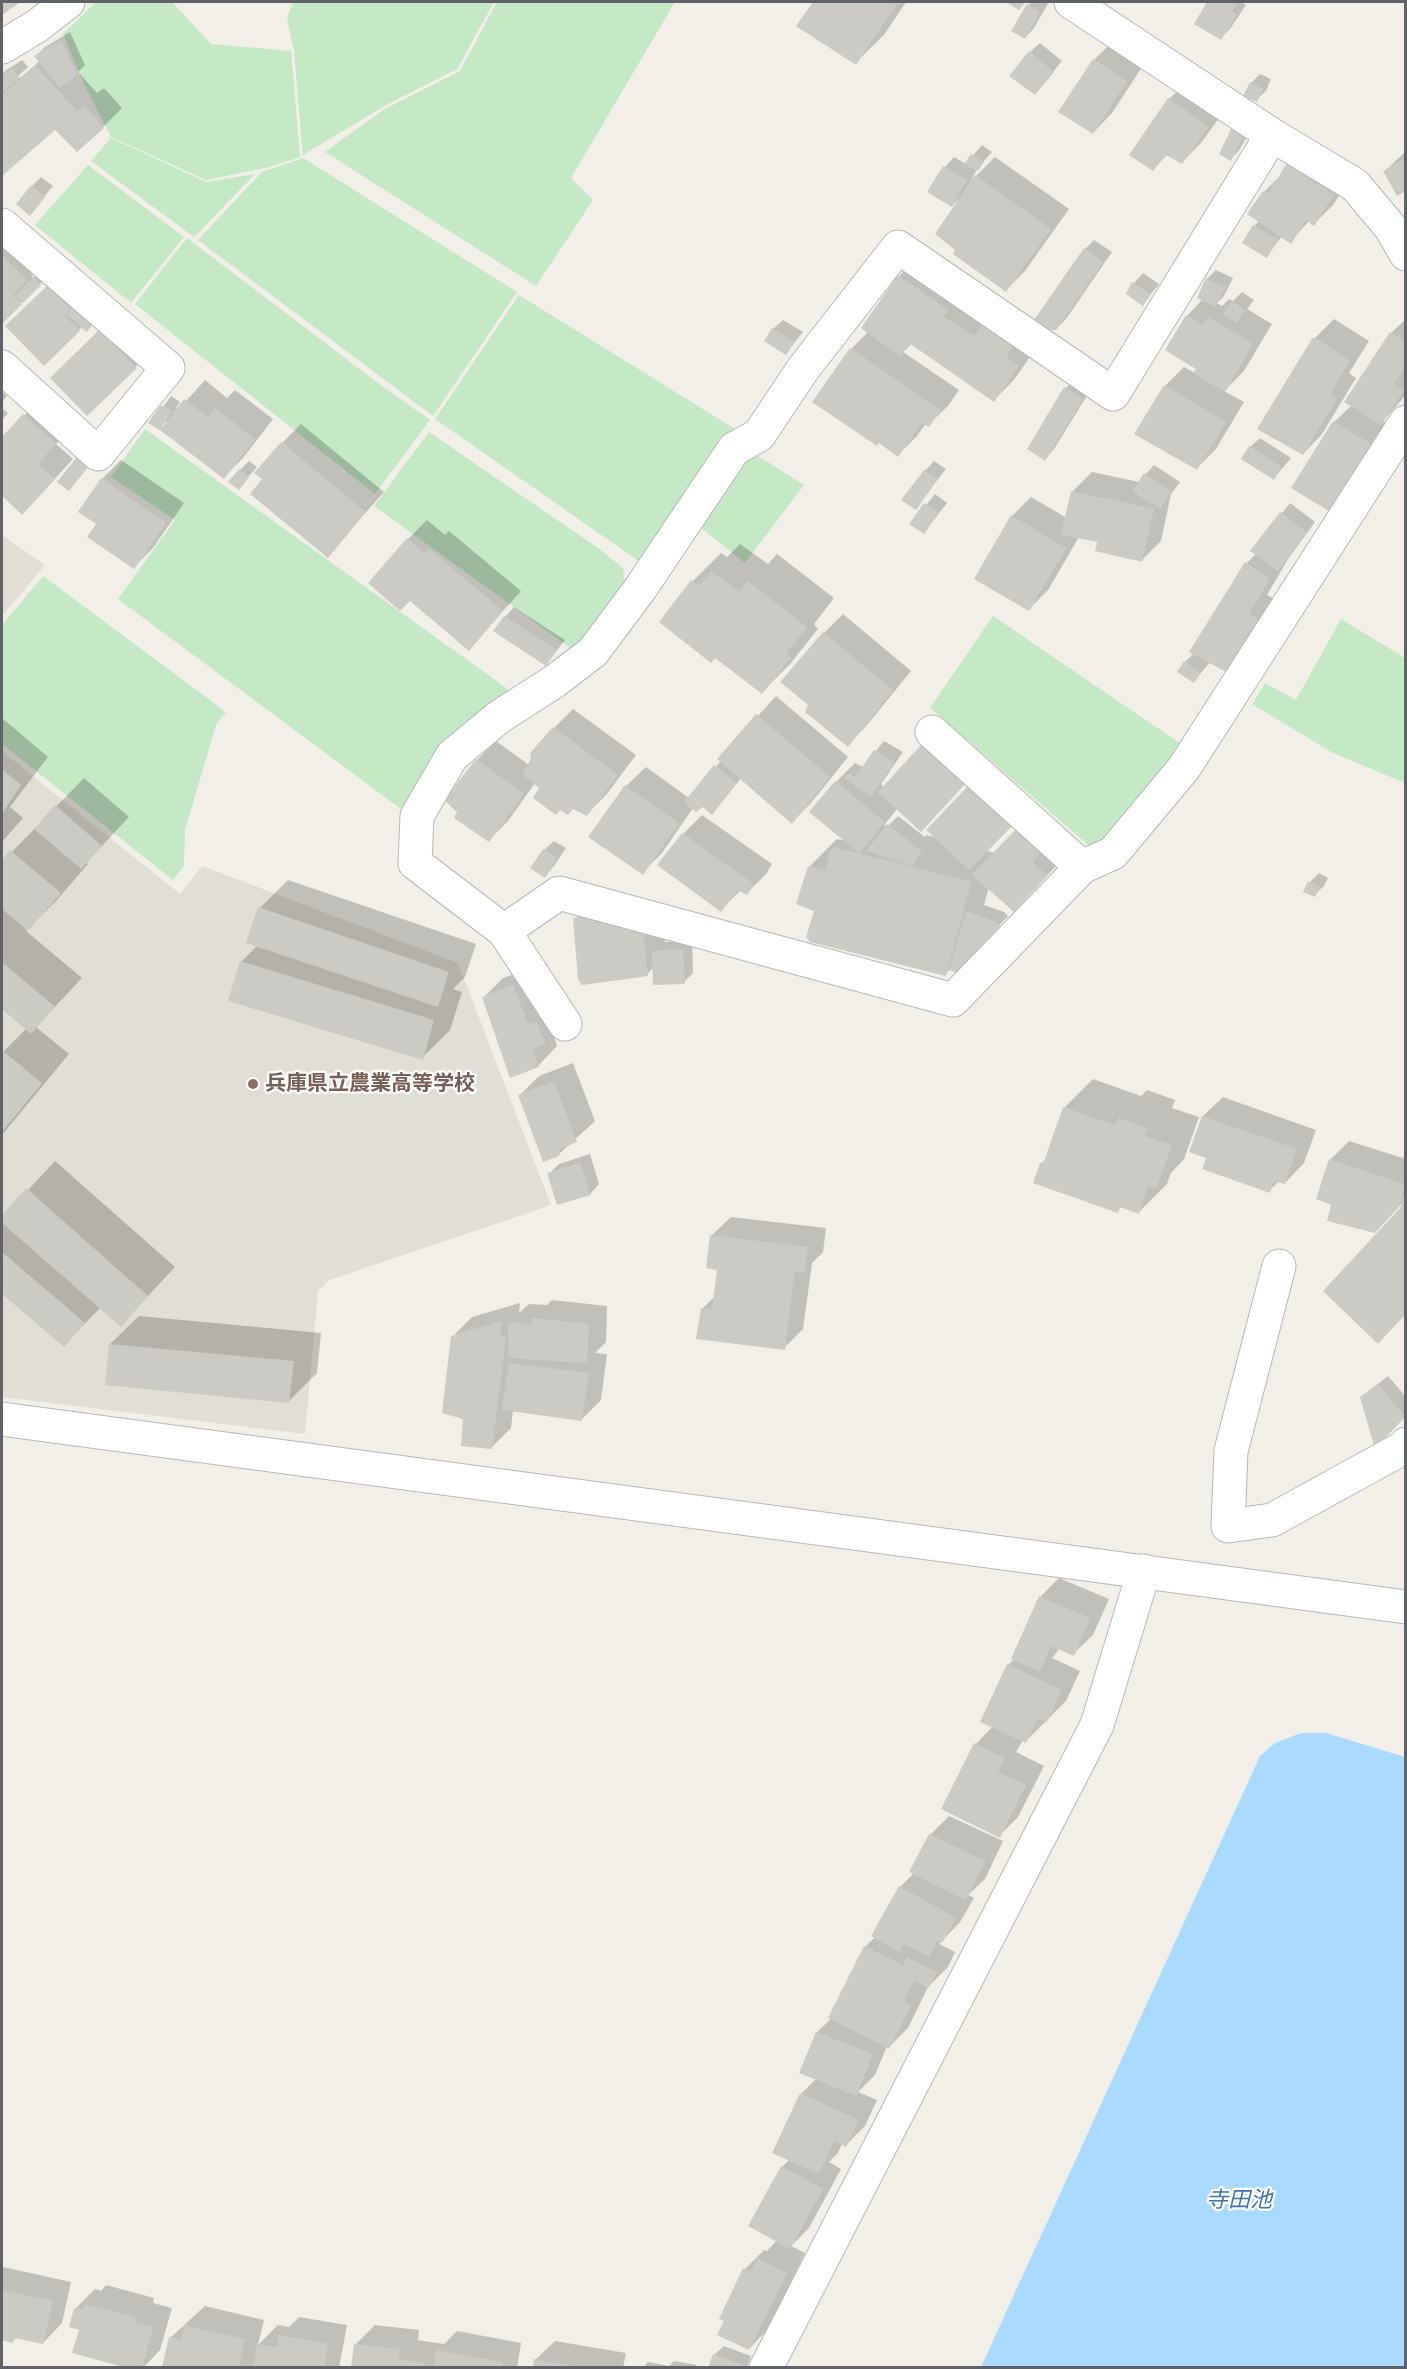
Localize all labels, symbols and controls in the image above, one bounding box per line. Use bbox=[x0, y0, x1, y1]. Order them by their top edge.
place label: 兵庫県立農業高等学校 bbox=[265, 1071, 475, 1097]
marker: 兵庫県立農業高等学校 bbox=[246, 1077, 260, 1091]
water label: 寺田池 bbox=[1206, 2187, 1272, 2213]

